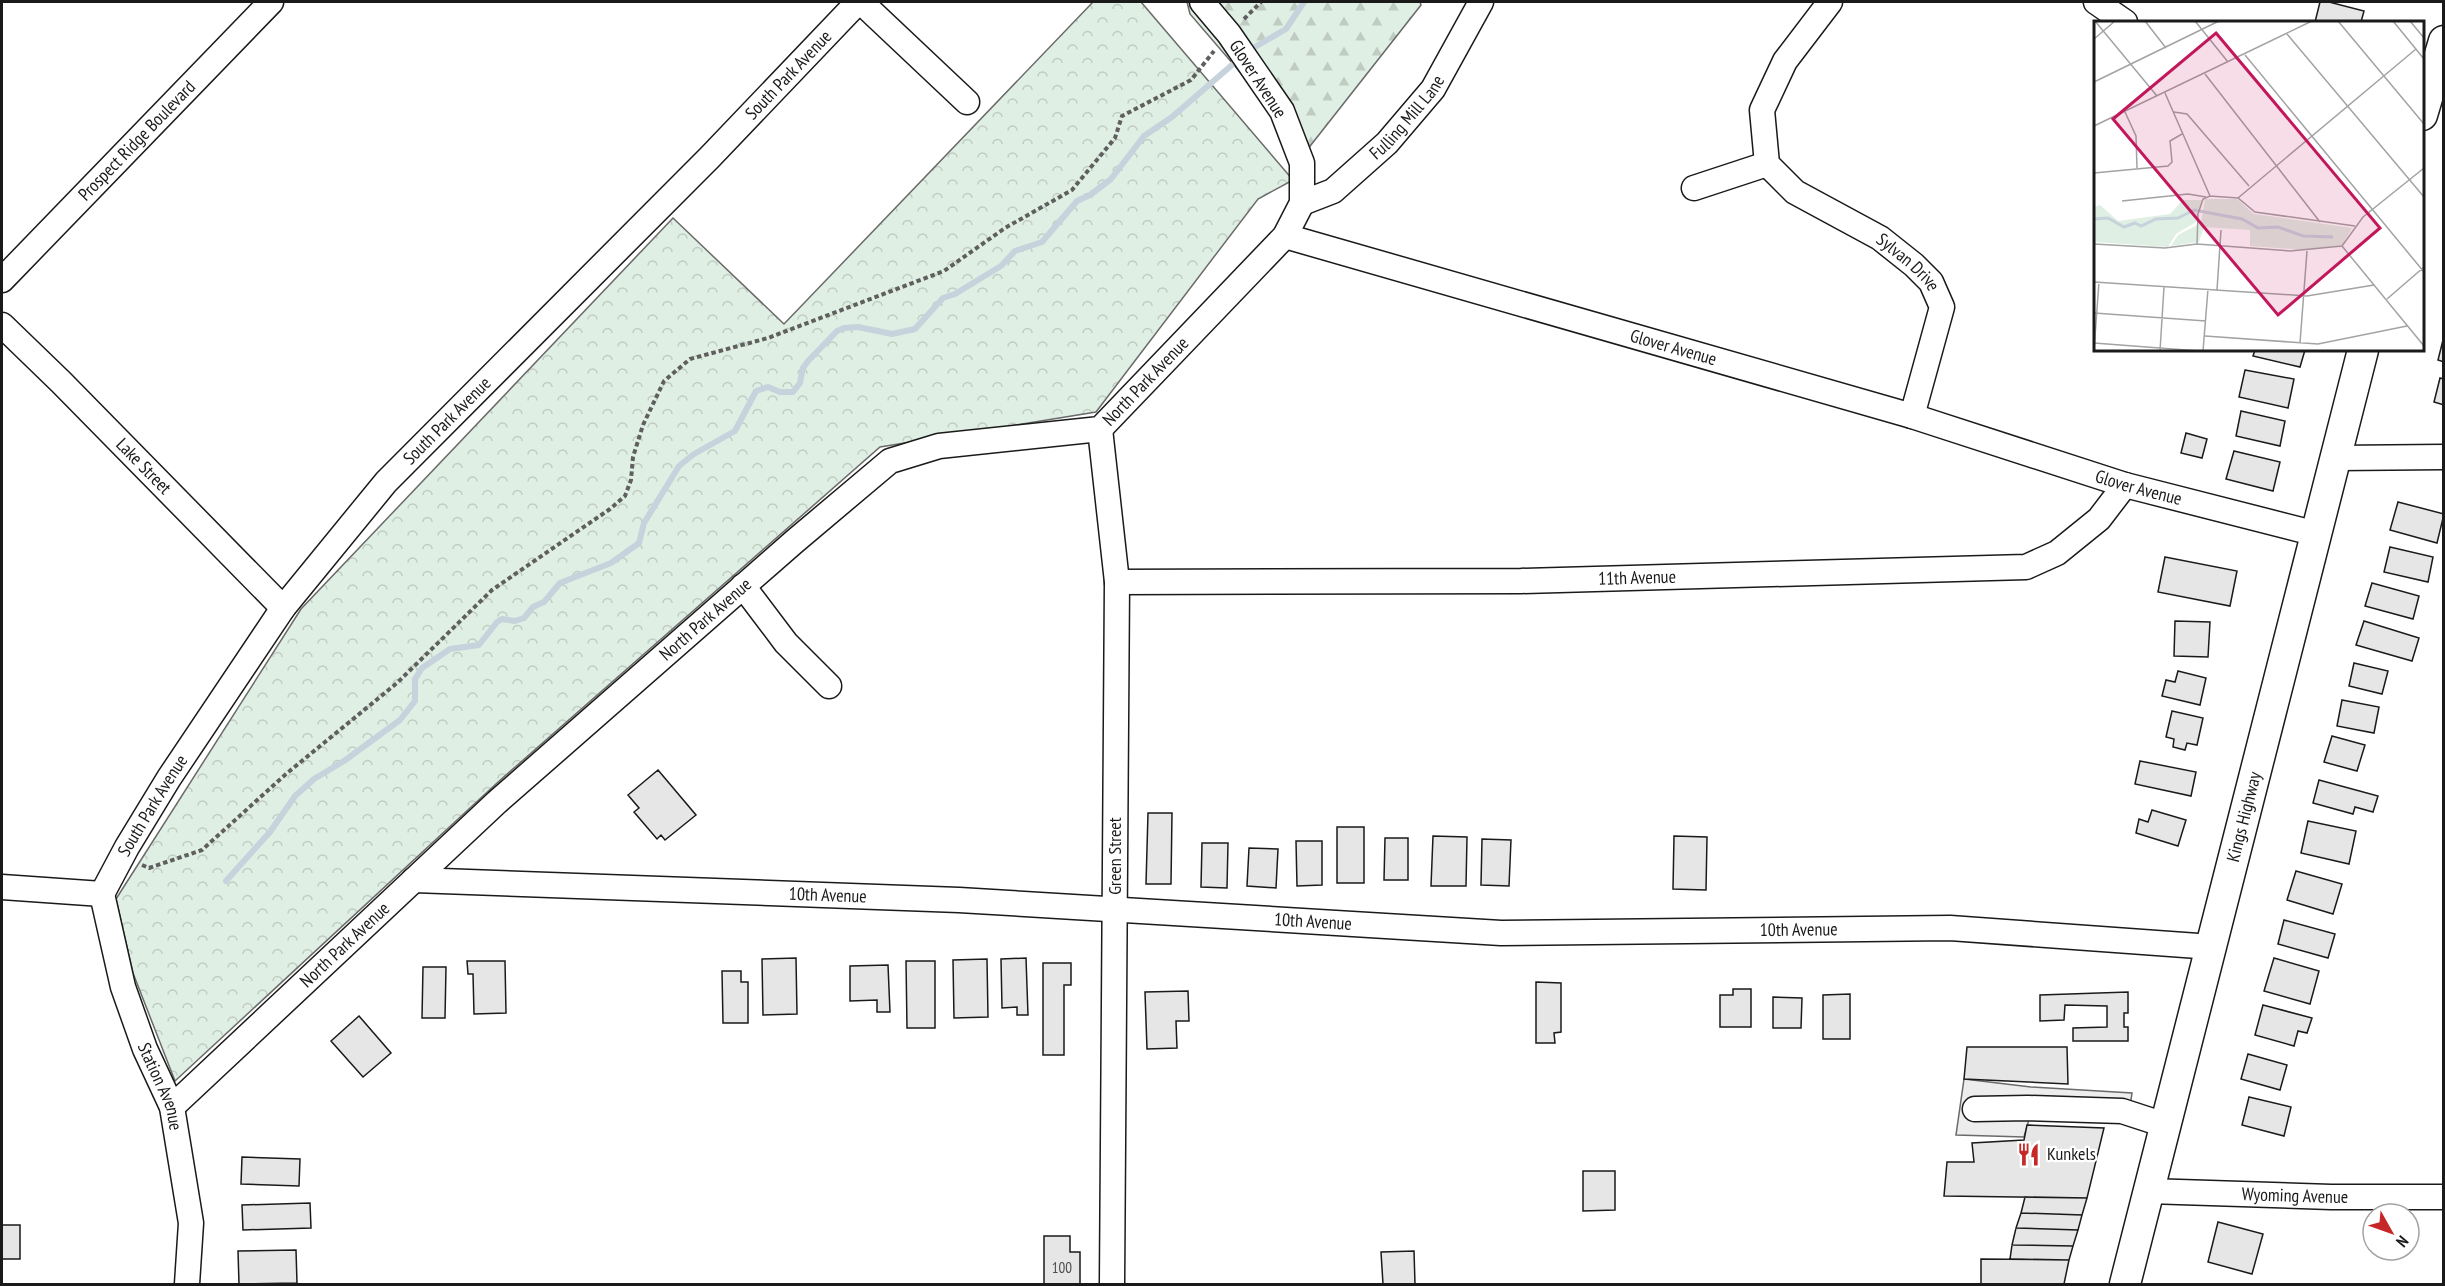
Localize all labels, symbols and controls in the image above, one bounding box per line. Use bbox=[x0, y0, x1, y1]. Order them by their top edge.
inset map bbox=[2094, 21, 2424, 351]
street label: South Park Avenue bbox=[740, 25, 836, 124]
street label: Glover Avenue bbox=[1225, 35, 1292, 122]
street label: Fulling Mill Lane bbox=[1364, 71, 1449, 164]
street label: Prospect Ridge Boulevard bbox=[73, 75, 200, 205]
street label: Sylvan Drive bbox=[1872, 228, 1945, 294]
street label: Glover Avenue bbox=[1628, 324, 1719, 370]
street label: North Park Avenue bbox=[1097, 332, 1193, 431]
street label: South Park Avenue bbox=[398, 371, 496, 469]
street label: Lake Street bbox=[111, 433, 177, 499]
street label: Glover Avenue bbox=[2092, 464, 2184, 510]
street label: 11th Avenue bbox=[1598, 565, 1676, 590]
street label: North Park Avenue bbox=[655, 572, 756, 665]
street label: South Park Avenue bbox=[112, 750, 192, 860]
street label: Kings Highway bbox=[2221, 769, 2266, 864]
street label: Green Street bbox=[1103, 817, 1126, 895]
street label: 10th Avenue bbox=[788, 882, 867, 908]
street label: North Park Avenue bbox=[295, 897, 394, 992]
street label: 10th Avenue bbox=[1273, 907, 1353, 935]
street label: 10th Avenue bbox=[1759, 917, 1838, 941]
street label: Station Avenue bbox=[133, 1040, 188, 1132]
restaurant icon: Kunkels bbox=[2016, 1141, 2042, 1167]
place label: Kunkels bbox=[2047, 1142, 2096, 1165]
street label: Wyoming Avenue bbox=[2241, 1182, 2348, 1208]
north arrow bbox=[2361, 1202, 2421, 1262]
text: N bbox=[2392, 1232, 2413, 1251]
house number: 100 bbox=[1052, 1258, 1072, 1277]

